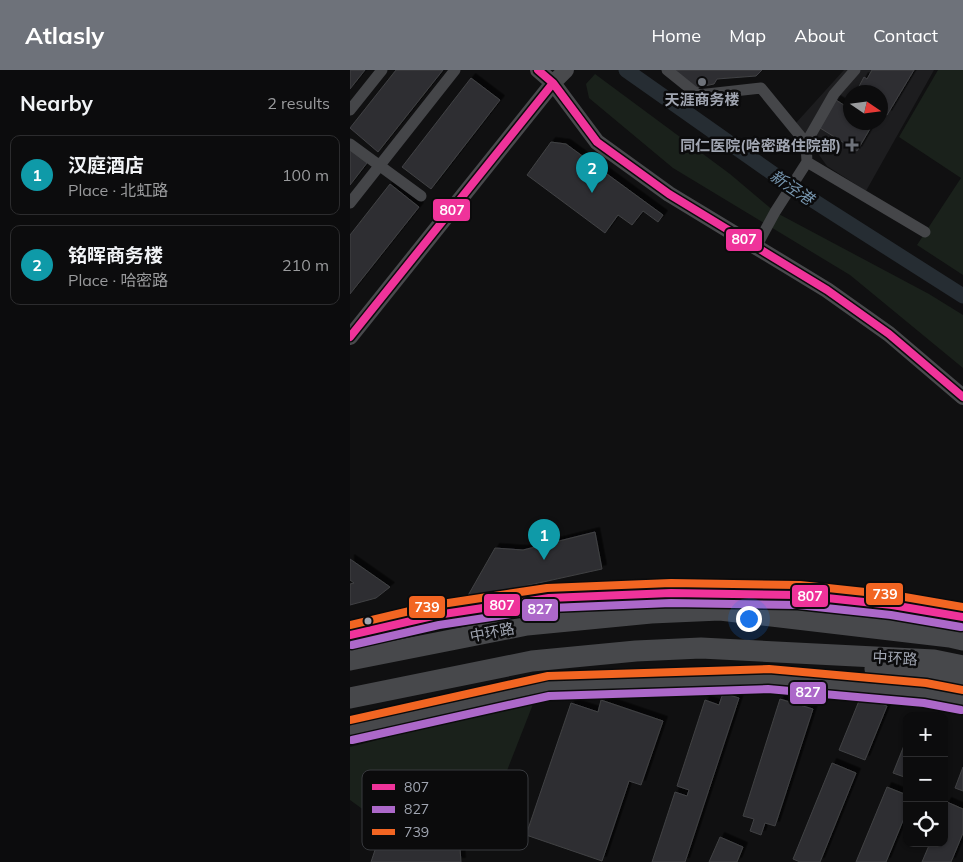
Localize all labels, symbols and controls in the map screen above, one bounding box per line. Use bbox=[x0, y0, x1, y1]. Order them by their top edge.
text: Atlasly bbox=[25, 20, 104, 50]
text: Home bbox=[651, 24, 701, 47]
text: Map bbox=[729, 24, 766, 47]
text: About bbox=[794, 24, 845, 47]
text: Contact bbox=[873, 24, 938, 47]
marker: 天涯商务楼 bbox=[696, 76, 708, 88]
north arrow bbox=[843, 85, 888, 130]
text: Nearby bbox=[20, 90, 93, 116]
place label: 天涯商务楼 bbox=[664, 90, 740, 109]
text: 2 results bbox=[267, 93, 330, 113]
place label: 同仁医院(哈密路住院部) bbox=[680, 136, 841, 155]
marker: 同仁医院(哈密路住院部) bbox=[845, 138, 859, 152]
pin: 2 bbox=[576, 152, 608, 193]
text: 汉庭酒店 bbox=[68, 153, 144, 177]
text: 1 bbox=[32, 165, 42, 185]
text: 100 m bbox=[282, 165, 329, 185]
water label: 新泾港 bbox=[767, 165, 819, 210]
text: Place · 北虹路 bbox=[68, 180, 168, 200]
line badge: 807 bbox=[432, 198, 471, 222]
text: 807 bbox=[439, 201, 465, 219]
line badge: 807 bbox=[725, 228, 763, 252]
text: 807 bbox=[731, 230, 757, 248]
text: 铭晖商务楼 bbox=[68, 243, 163, 267]
text: 2 bbox=[32, 255, 42, 275]
text: 210 m bbox=[282, 255, 329, 275]
text: Place · 哈密路 bbox=[68, 270, 168, 290]
pin: 1 bbox=[528, 519, 560, 560]
line badge: 739 bbox=[865, 582, 904, 606]
line badge: 807 bbox=[791, 584, 829, 608]
text: 739 bbox=[872, 585, 898, 603]
text: 807 bbox=[797, 587, 823, 605]
line badge: 807 bbox=[483, 593, 521, 617]
line badge: 739 bbox=[408, 595, 446, 619]
text: 807 bbox=[489, 596, 515, 614]
text: 739 bbox=[414, 598, 440, 616]
line badge: 827 bbox=[521, 598, 559, 622]
text: 827 bbox=[527, 600, 553, 618]
your location bbox=[736, 606, 762, 632]
unlabelled marker bbox=[363, 616, 373, 626]
street label: 中环路 bbox=[468, 618, 516, 646]
street label: 中环路 bbox=[872, 647, 918, 669]
line badge: 827 bbox=[789, 681, 827, 705]
text: 827 bbox=[795, 683, 821, 701]
map controls bbox=[903, 712, 948, 847]
button: + bbox=[903, 712, 948, 757]
button: − bbox=[903, 757, 948, 802]
legend bbox=[362, 770, 528, 850]
text: 807 bbox=[404, 778, 429, 796]
text: 827 bbox=[404, 800, 429, 818]
button: locate bbox=[903, 802, 948, 847]
text: 739 bbox=[404, 823, 429, 841]

